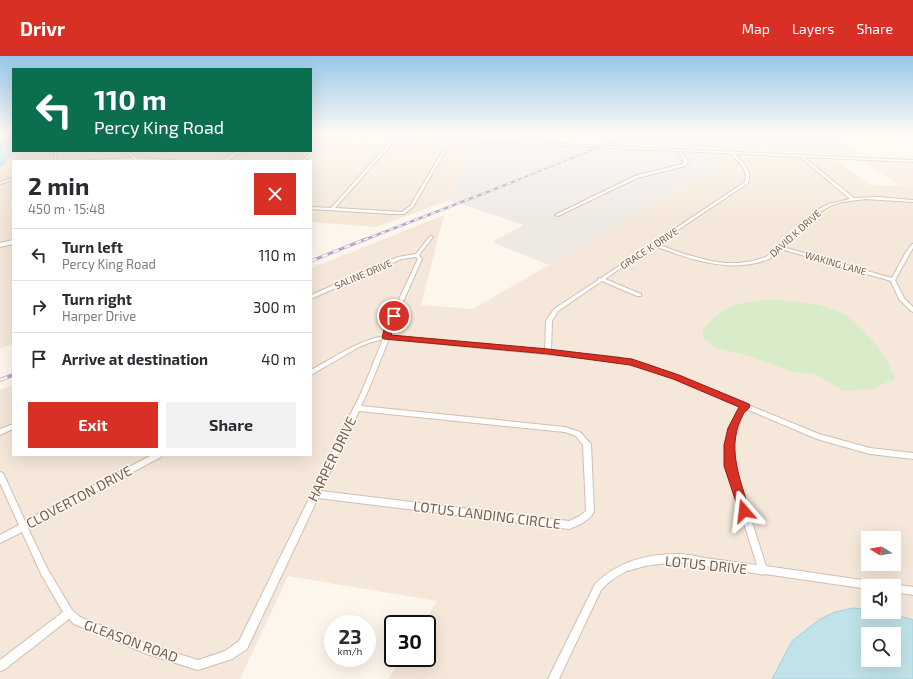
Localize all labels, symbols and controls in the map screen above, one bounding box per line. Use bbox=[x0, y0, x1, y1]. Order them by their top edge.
text: Drivr bbox=[20, 17, 65, 40]
text: Map bbox=[742, 20, 770, 37]
text: Layers bbox=[792, 20, 834, 37]
text: Share bbox=[856, 20, 893, 37]
text: 110 m bbox=[94, 82, 167, 116]
icon: left bbox=[28, 84, 80, 136]
text: Percy King Road bbox=[94, 116, 224, 138]
text: 2 min bbox=[28, 171, 89, 200]
button: close bbox=[254, 173, 296, 215]
text: 450 m · 15:48 bbox=[28, 201, 105, 217]
street label: DAVID K DRIVE bbox=[767, 206, 824, 259]
street label: GRACE K DRIVE bbox=[617, 224, 681, 271]
text: Turn left bbox=[62, 238, 123, 256]
icon: left bbox=[28, 244, 50, 266]
text: 110 m bbox=[259, 246, 296, 264]
street label: WAKING LANE bbox=[804, 248, 869, 278]
text: Percy King Road bbox=[62, 256, 156, 272]
street label: SALINE DRIVE bbox=[332, 256, 394, 292]
text: Turn right bbox=[62, 290, 132, 308]
icon: right bbox=[28, 296, 50, 318]
text: 300 m bbox=[253, 298, 296, 316]
pin bbox=[377, 299, 411, 333]
icon: arrive bbox=[383, 305, 405, 327]
text: Harper Drive bbox=[62, 308, 136, 324]
icon: arrive bbox=[28, 348, 50, 370]
text: Arrive at destination bbox=[62, 350, 208, 368]
text: 40 m bbox=[261, 350, 296, 368]
button: Exit bbox=[28, 402, 158, 448]
button: Share bbox=[166, 402, 296, 448]
street label: HARPER DRIVE bbox=[304, 413, 360, 504]
street label: CLOVERTON DRIVE bbox=[23, 461, 135, 532]
position arrow bbox=[723, 490, 765, 532]
street label: LOTUS LANDING CIRCLE bbox=[412, 497, 562, 532]
north arrow bbox=[861, 531, 901, 571]
map controls bbox=[861, 531, 901, 667]
street label: LOTUS DRIVE bbox=[664, 552, 748, 577]
button: sound bbox=[861, 579, 901, 619]
speed limit sign: 30 bbox=[384, 615, 436, 667]
street label: GLEASON ROAD bbox=[82, 616, 180, 665]
text: 23 bbox=[339, 624, 361, 648]
button: search bbox=[861, 627, 901, 667]
text: km/h bbox=[338, 645, 362, 657]

